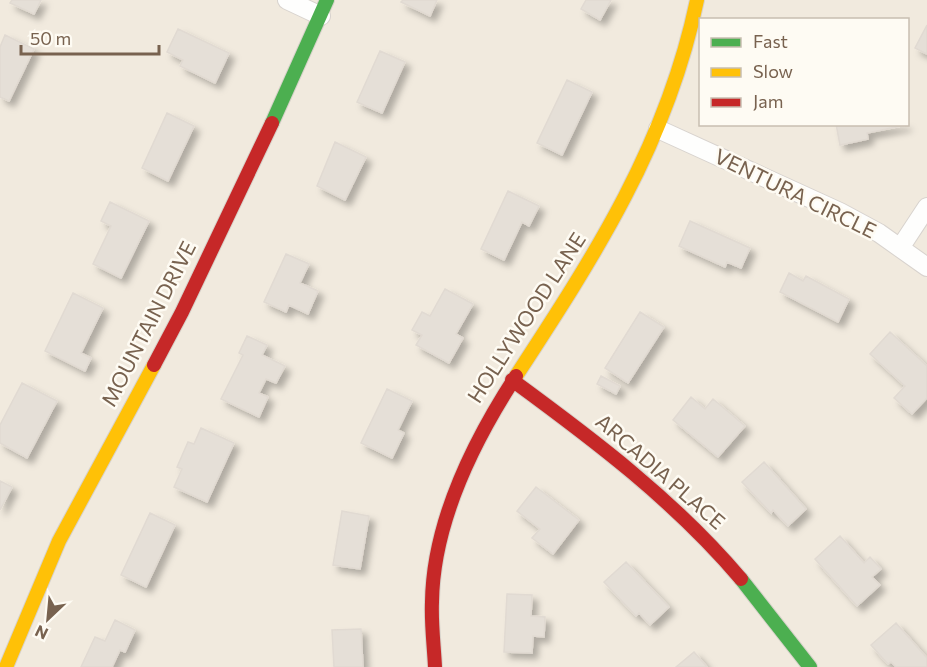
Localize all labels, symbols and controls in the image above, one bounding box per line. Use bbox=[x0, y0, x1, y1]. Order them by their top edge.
scale bar bbox=[21, 18, 159, 56]
legend bbox=[699, 18, 909, 126]
text: 50 m bbox=[30, 27, 71, 49]
text: Fast bbox=[753, 30, 788, 52]
text: Slow bbox=[753, 60, 793, 82]
text: Jam bbox=[753, 90, 783, 112]
street label: VENTURA CIRCLE bbox=[711, 143, 881, 243]
street label: HOLLYWOOD LANE bbox=[461, 227, 590, 407]
street label: MOUNTAIN DRIVE bbox=[95, 236, 200, 410]
street label: ARCADIA PLACE bbox=[591, 408, 731, 534]
north arrow bbox=[18, 589, 78, 649]
text: N bbox=[32, 622, 51, 644]

